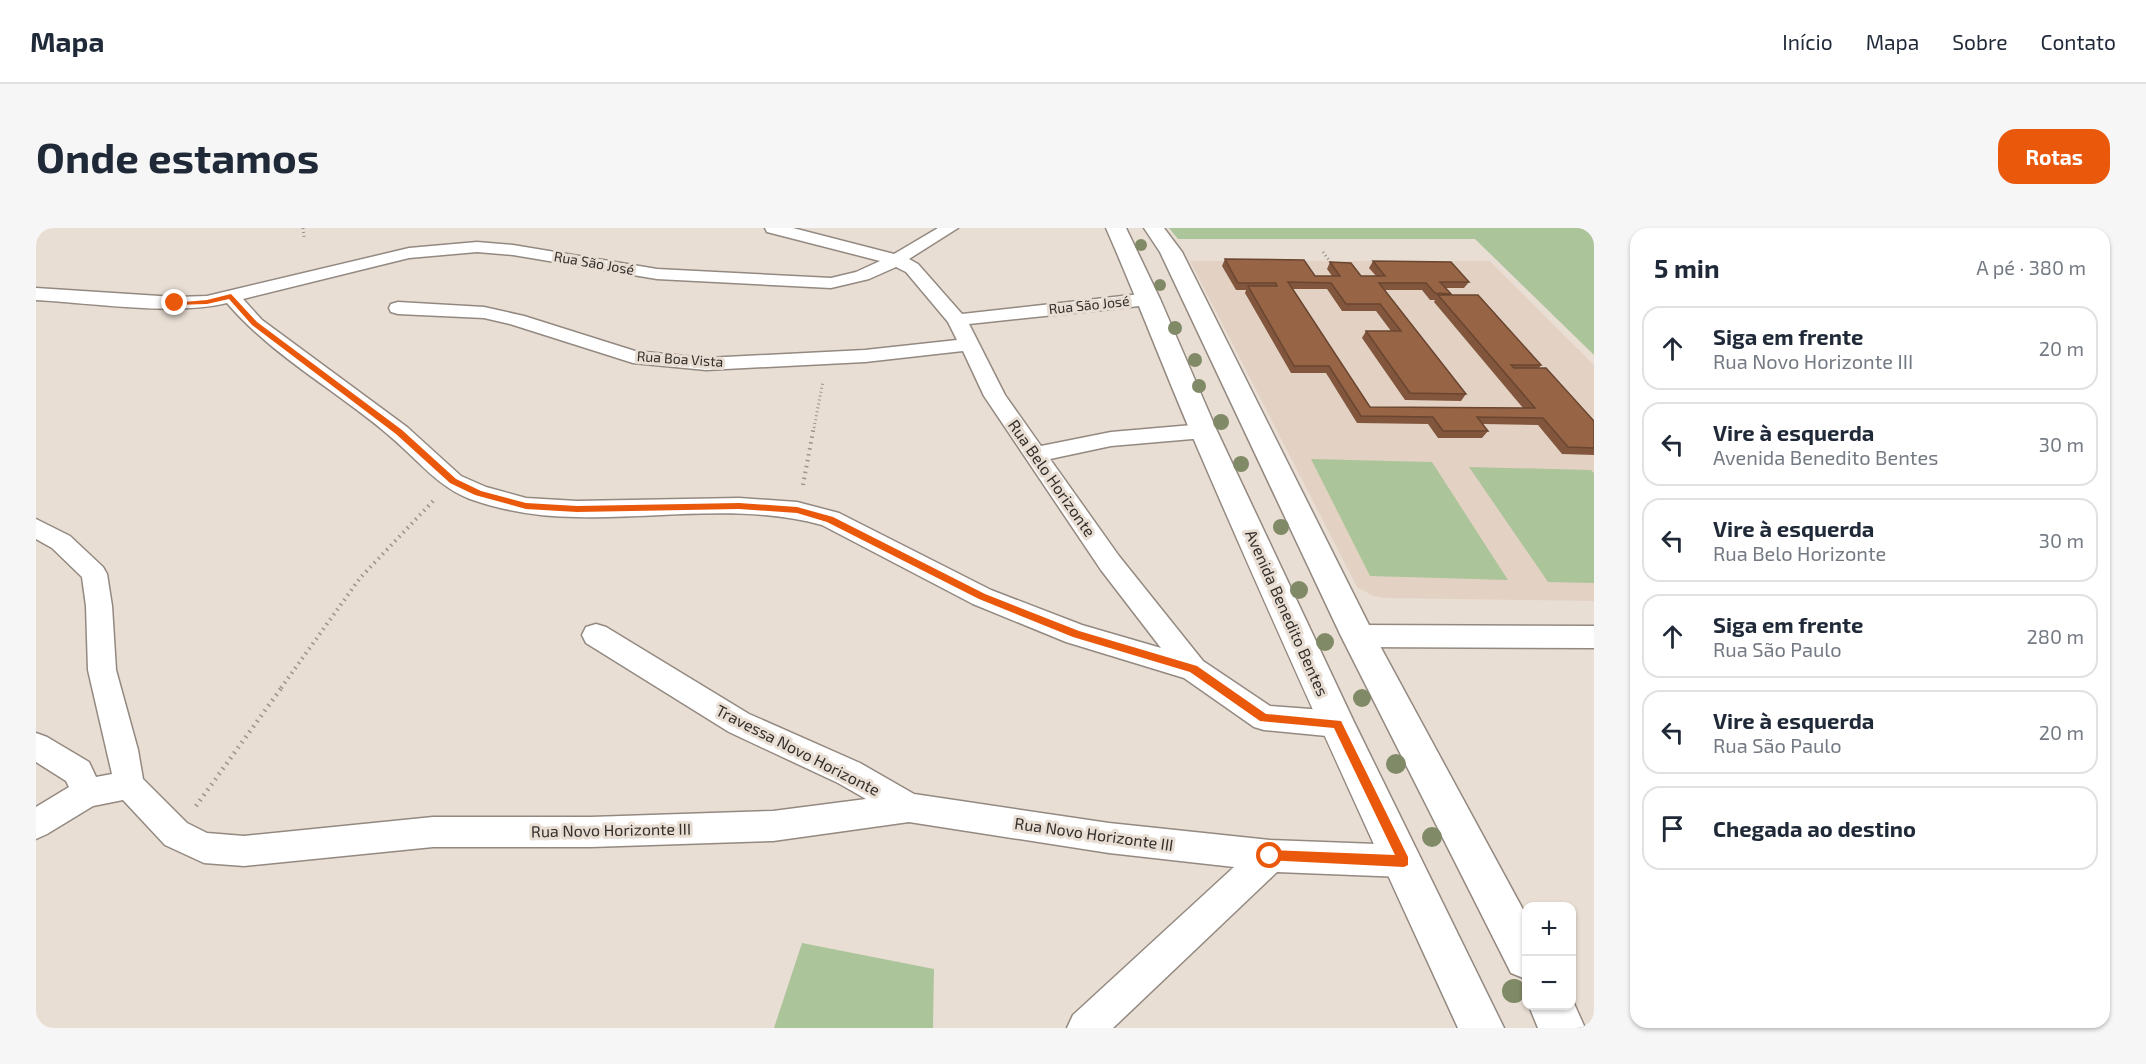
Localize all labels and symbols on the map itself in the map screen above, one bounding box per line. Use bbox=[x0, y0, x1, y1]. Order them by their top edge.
street label: Rua São José bbox=[553, 247, 636, 278]
route end bbox=[161, 289, 187, 315]
street label: Rua São José bbox=[1048, 292, 1130, 317]
street label: Rua Boa Vista bbox=[636, 347, 724, 370]
street label: Rua Belo Horizonte bbox=[1005, 415, 1100, 540]
street label: Avenida Benedito Bentes bbox=[1242, 527, 1333, 699]
street label: Travessa Novo Horizonte bbox=[713, 700, 883, 799]
street label: Rua Novo Horizonte III bbox=[1013, 813, 1175, 854]
street label: Rua Novo Horizonte III bbox=[531, 819, 691, 840]
route start bbox=[1256, 842, 1282, 868]

